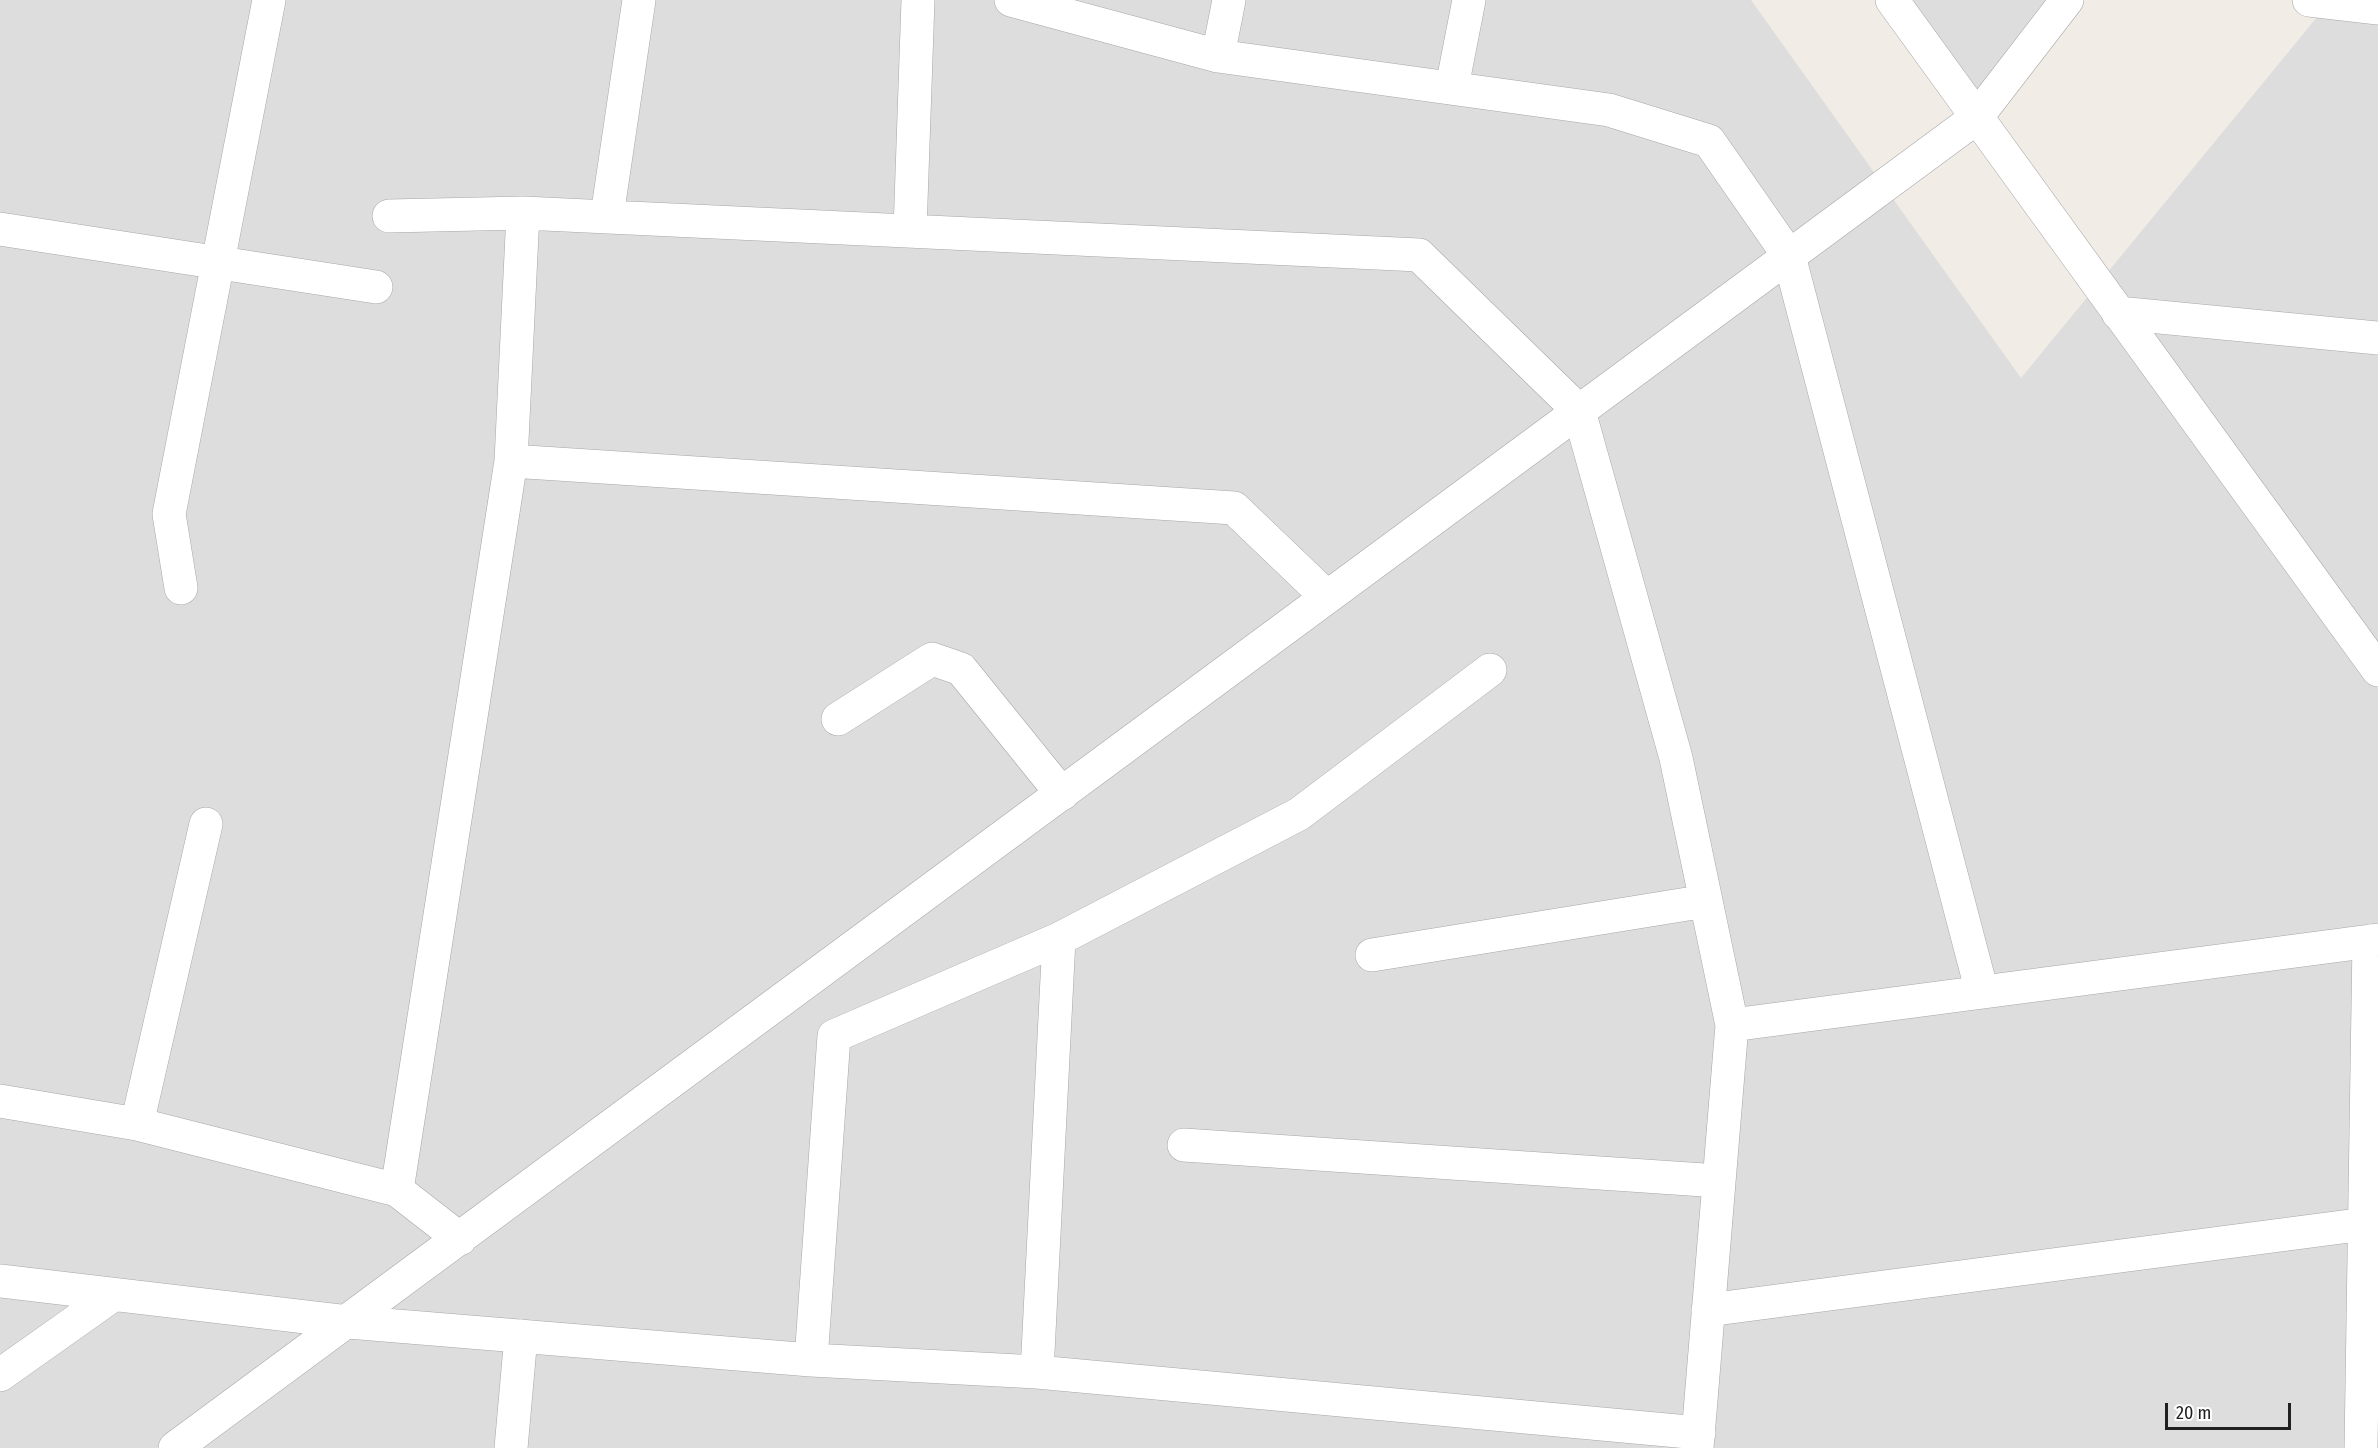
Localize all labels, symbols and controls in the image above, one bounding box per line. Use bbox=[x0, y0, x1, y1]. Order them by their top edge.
scale bar bbox=[2168, 1391, 2294, 1429]
text: 20 m bbox=[2176, 1402, 2211, 1424]

